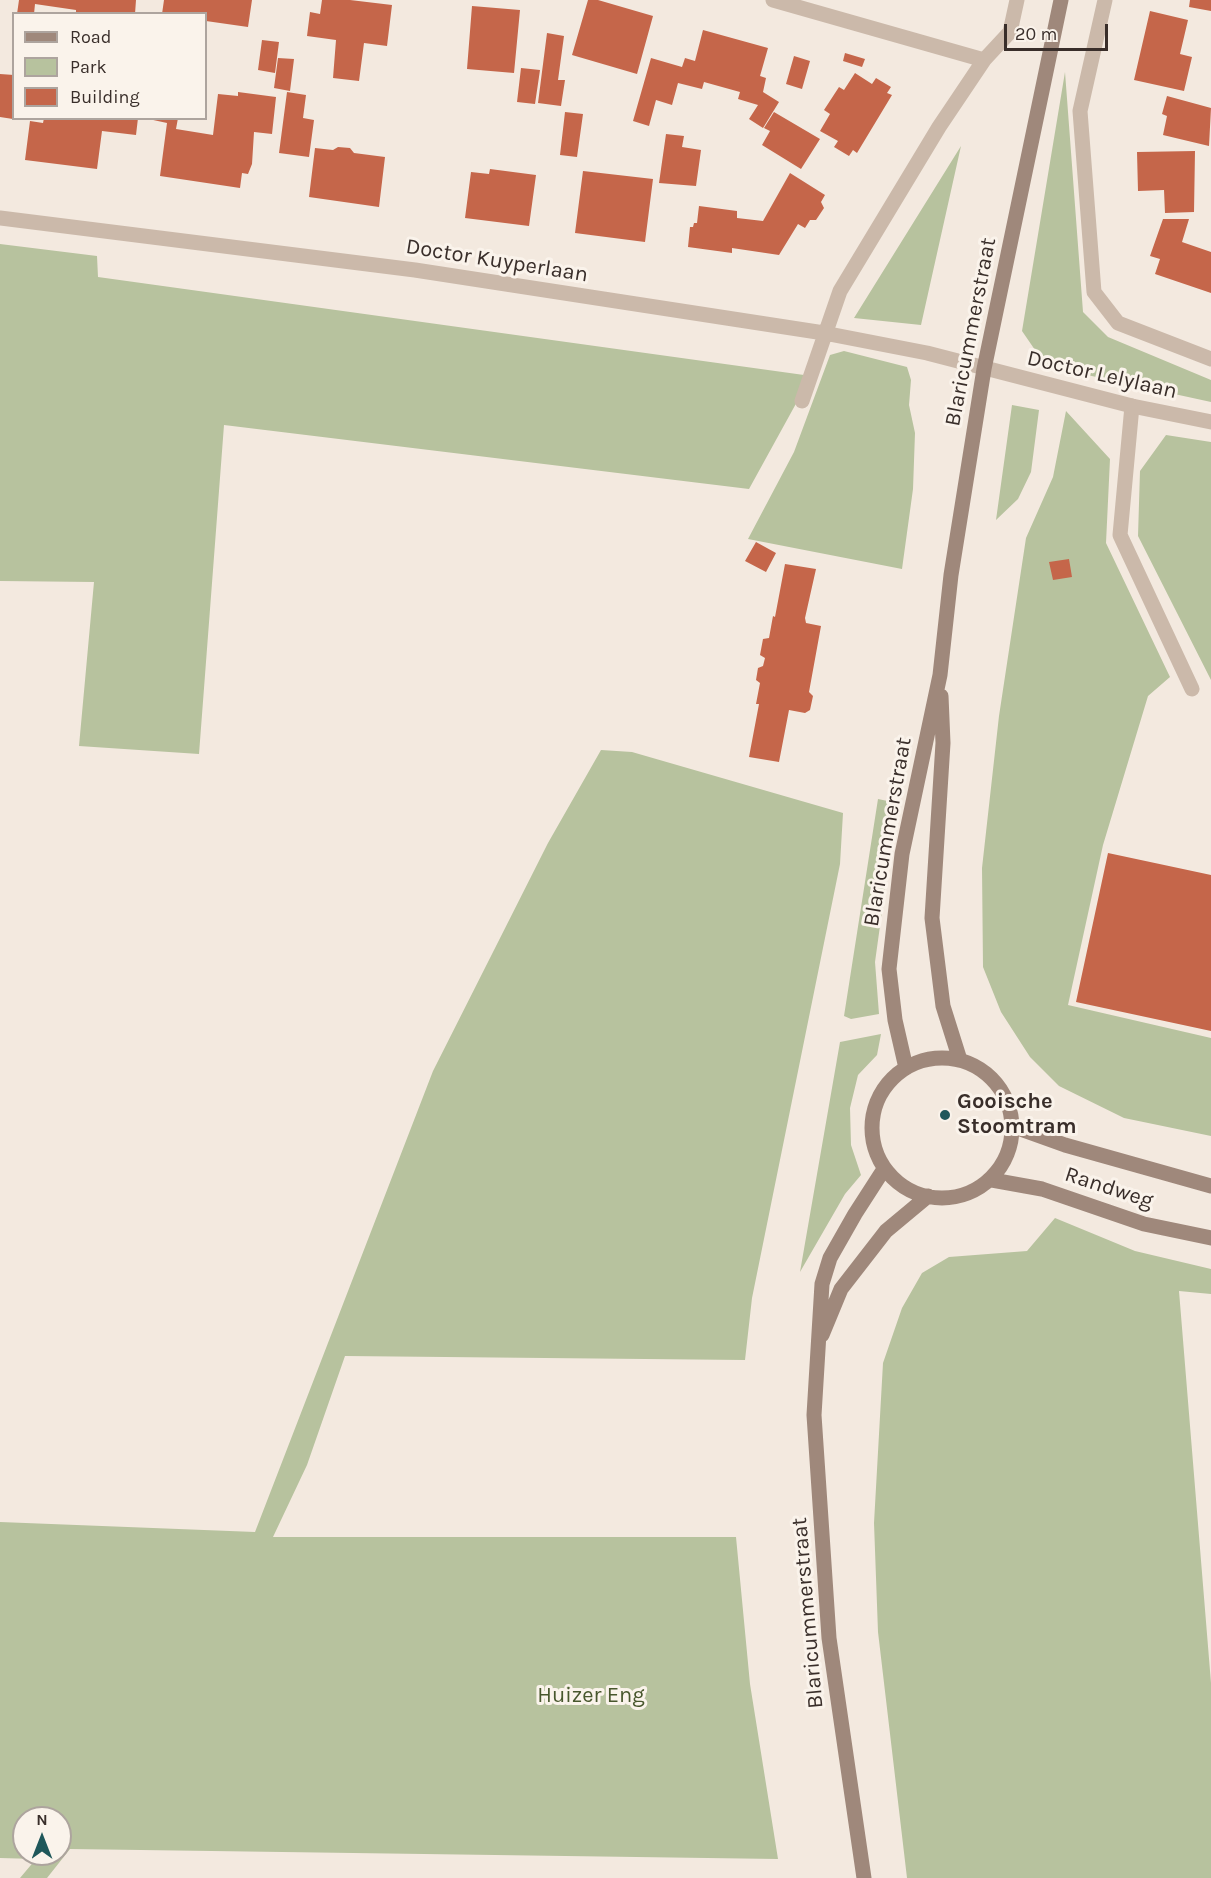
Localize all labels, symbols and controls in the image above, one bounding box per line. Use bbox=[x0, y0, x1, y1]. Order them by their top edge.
legend bbox=[12, 12, 207, 120]
scale bar bbox=[1007, 12, 1110, 50]
text: 20 m bbox=[1015, 23, 1057, 45]
text: Road bbox=[70, 26, 111, 48]
text: Park bbox=[70, 56, 107, 78]
text: Building bbox=[70, 86, 140, 108]
street label: Doctor Kuyperlaan bbox=[404, 234, 590, 288]
street label: Blaricummerstraat bbox=[940, 235, 1002, 429]
street label: Doctor Lelylaan bbox=[1024, 345, 1180, 405]
street label: Blaricummerstraat bbox=[858, 735, 918, 929]
place label: Gooische Stoomtram bbox=[957, 1089, 1077, 1140]
marker: Gooische Stoomtram bbox=[938, 1108, 952, 1122]
street label: Randweg bbox=[1061, 1161, 1157, 1215]
street label: Blaricummerstraat bbox=[786, 1516, 830, 1710]
park label: Huizer Eng bbox=[537, 1683, 645, 1709]
north arrow bbox=[12, 1806, 72, 1866]
text: N bbox=[36, 1810, 48, 1829]

